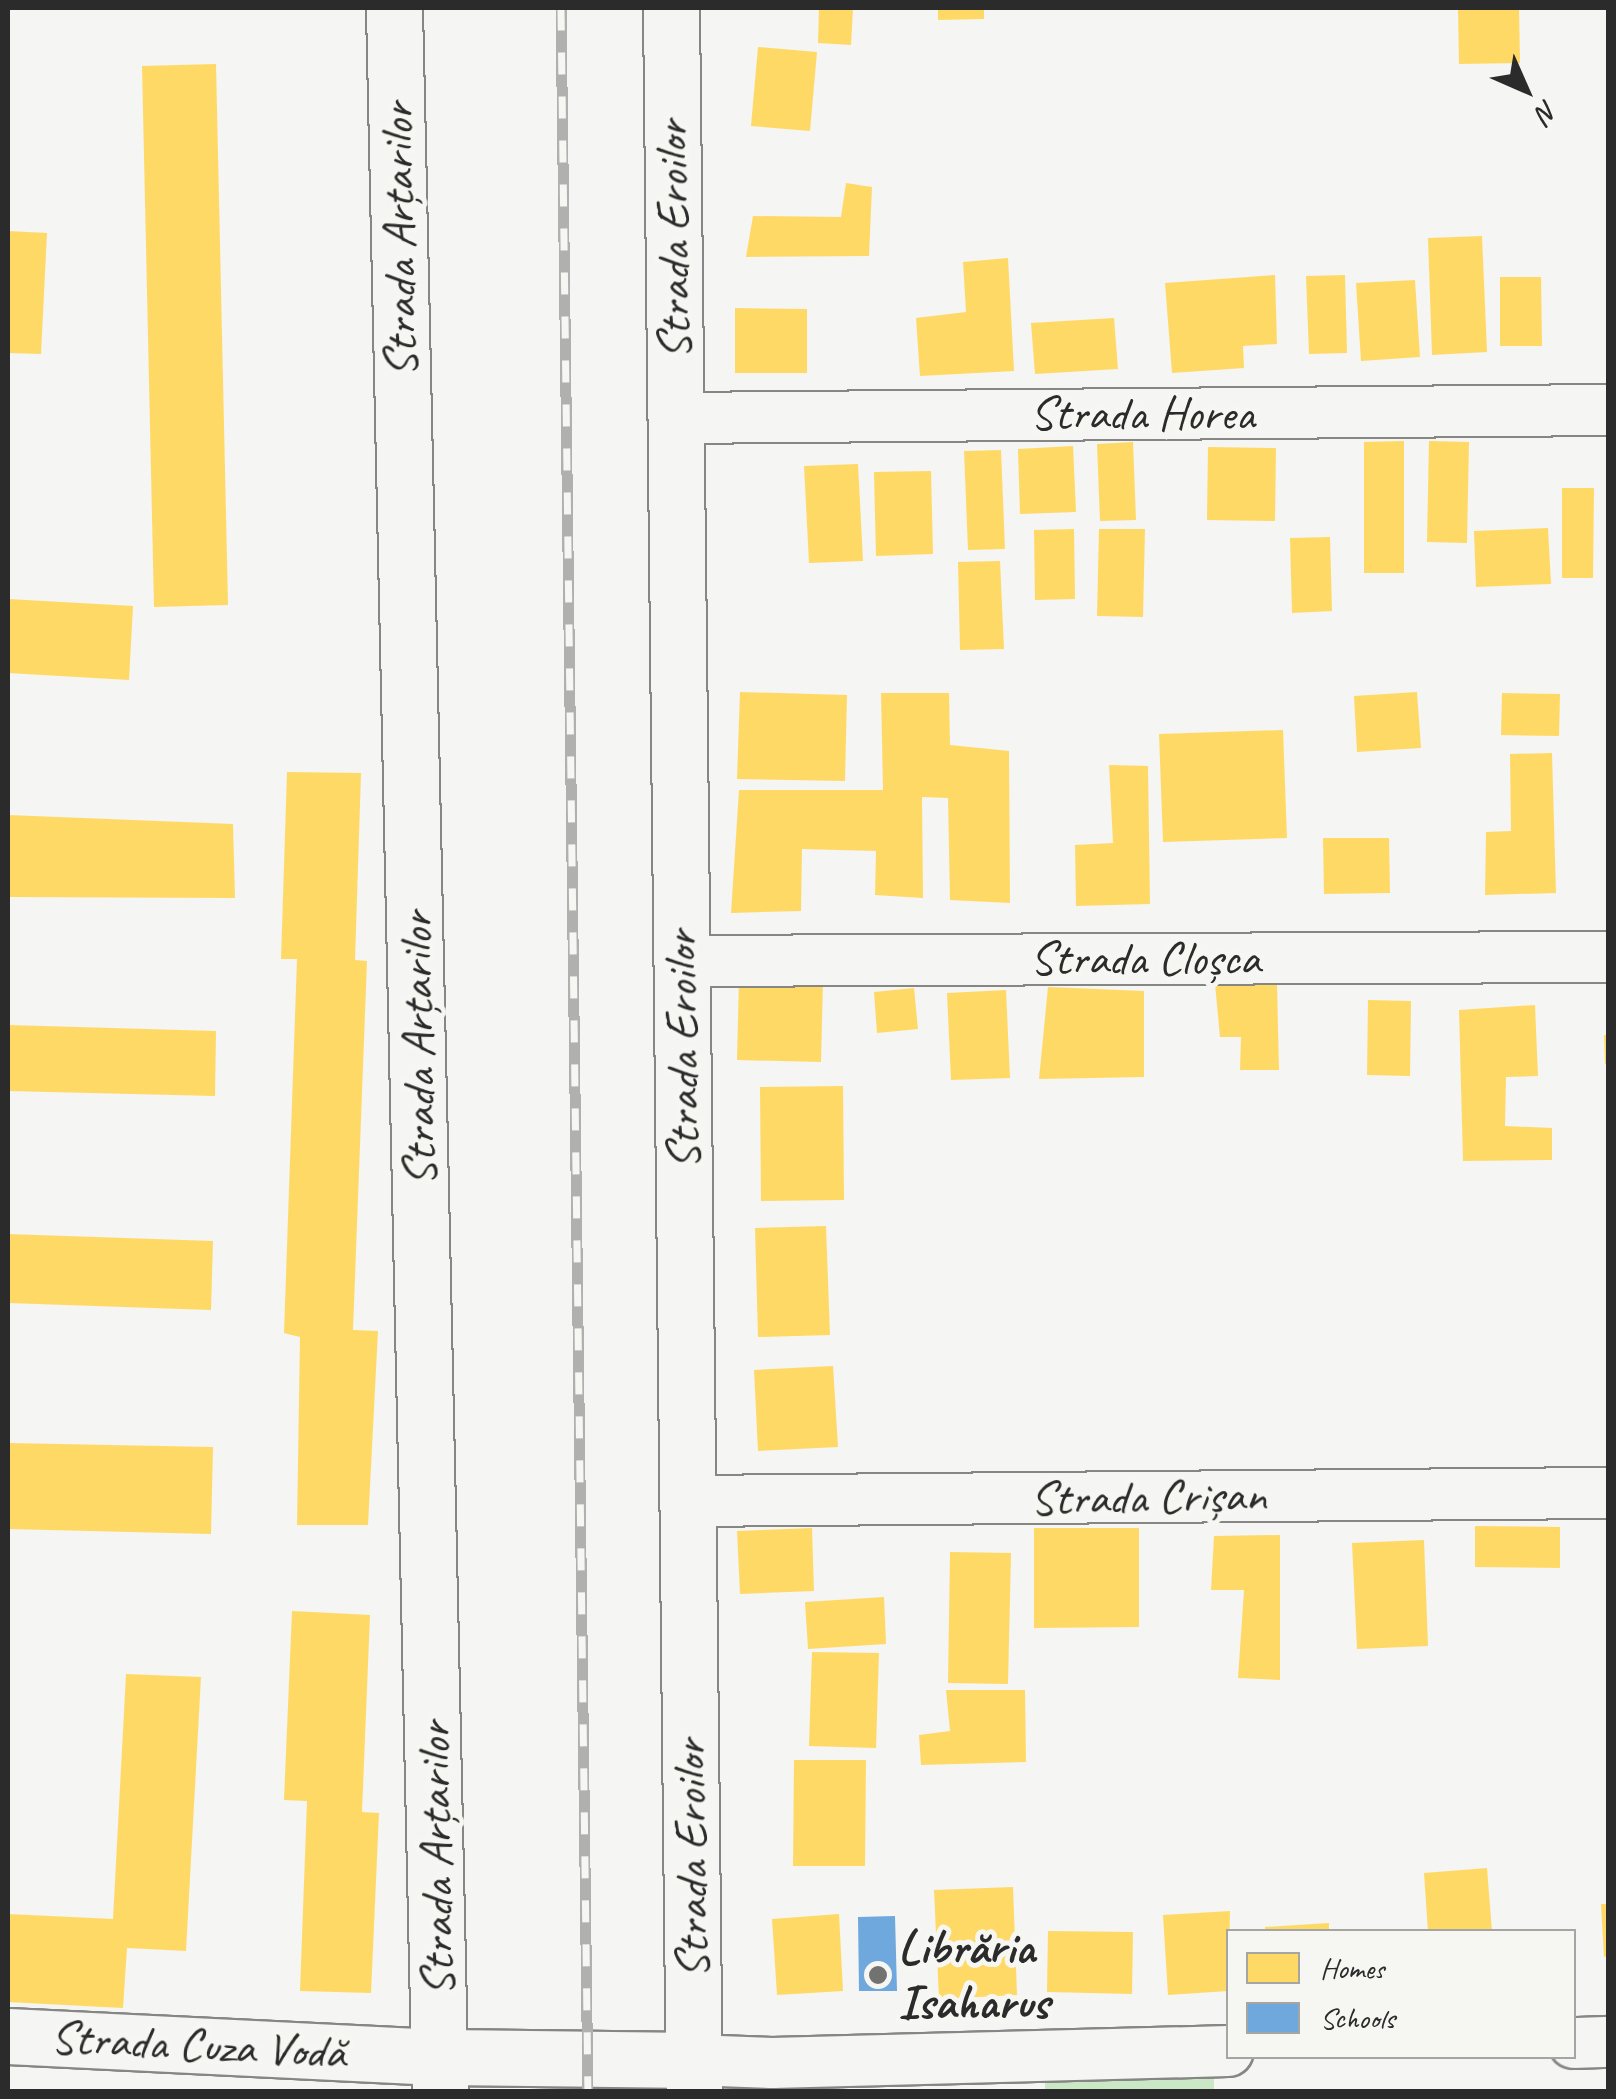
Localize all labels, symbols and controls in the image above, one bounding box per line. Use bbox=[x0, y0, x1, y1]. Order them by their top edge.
north arrow bbox=[1476, 40, 1576, 140]
text: N bbox=[1529, 93, 1566, 130]
street label: Strada Arțarilor bbox=[368, 102, 430, 378]
street label: Strada Eroilor bbox=[642, 120, 704, 360]
street label: Strada Horea bbox=[1030, 385, 1254, 443]
street label: Strada Arțarilor bbox=[387, 911, 449, 1187]
street label: Strada Eroilor bbox=[651, 930, 713, 1170]
street label: Strada Cloșca bbox=[1030, 930, 1260, 988]
street label: Strada Crișan bbox=[1029, 1466, 1267, 1528]
street label: Strada Arțarilor bbox=[405, 1721, 467, 1997]
street label: Strada Eroilor bbox=[660, 1739, 722, 1979]
place label: Librăria Isaharus bbox=[898, 1918, 1049, 2031]
legend bbox=[1226, 1929, 1576, 2059]
text: Homes bbox=[1320, 1949, 1384, 1987]
marker: Librăria Isaharus bbox=[867, 1964, 889, 1986]
text: Schools bbox=[1320, 1999, 1395, 2037]
street label: Strada Cuza Vodă bbox=[50, 2009, 346, 2081]

